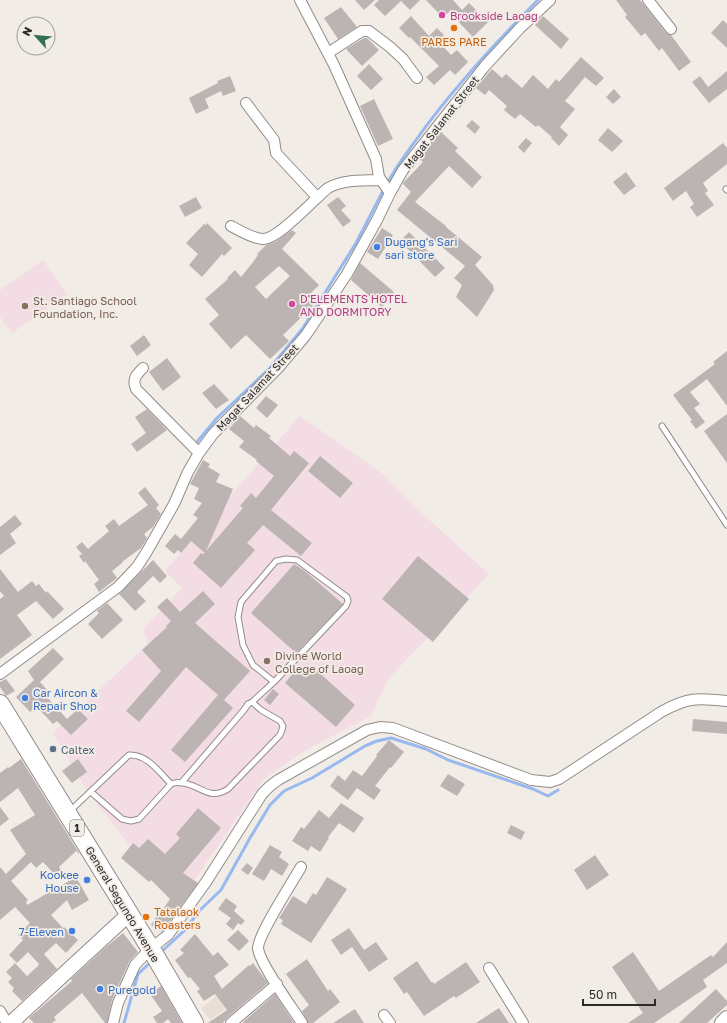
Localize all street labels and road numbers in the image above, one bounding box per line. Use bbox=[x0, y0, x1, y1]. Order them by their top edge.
street label: Magat Salamat Street bbox=[401, 73, 481, 171]
street label: Magat Salamat Street bbox=[213, 341, 301, 433]
road number: 1 bbox=[70, 820, 84, 836]
street label: General Segundo Avenue bbox=[83, 844, 163, 964]

